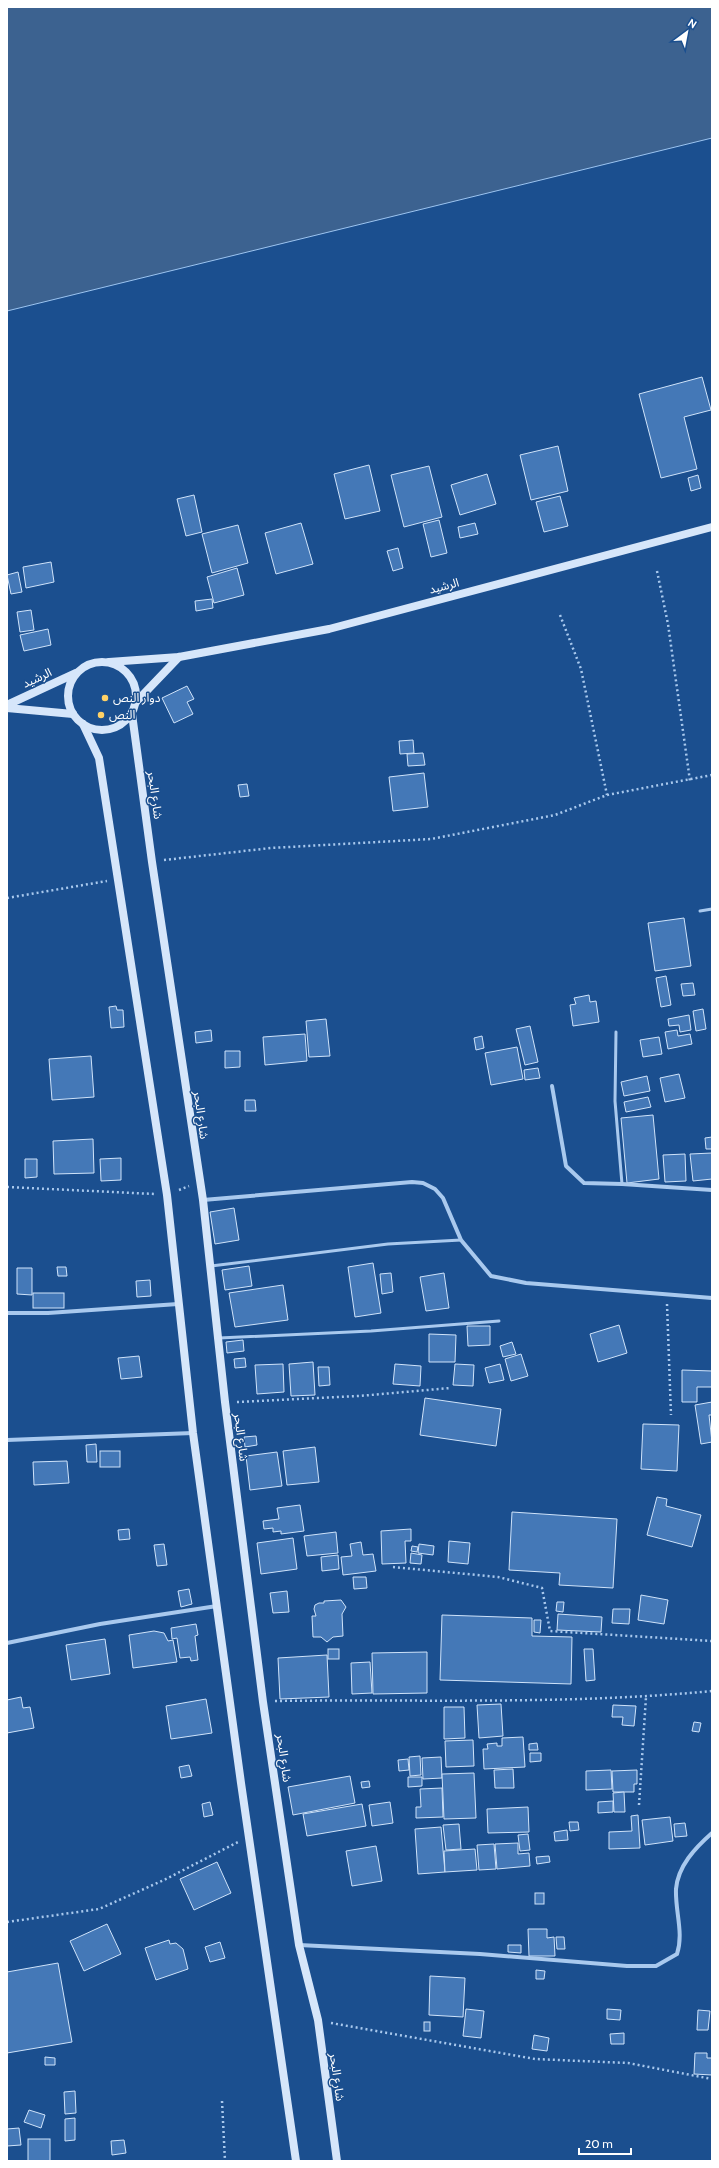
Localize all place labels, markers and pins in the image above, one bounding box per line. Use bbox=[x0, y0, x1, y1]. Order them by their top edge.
place label: دوار النص bbox=[113, 690, 161, 705]
marker: دوار النص bbox=[100, 693, 110, 703]
place label: النص bbox=[109, 707, 135, 722]
marker: النص bbox=[96, 710, 106, 720]

